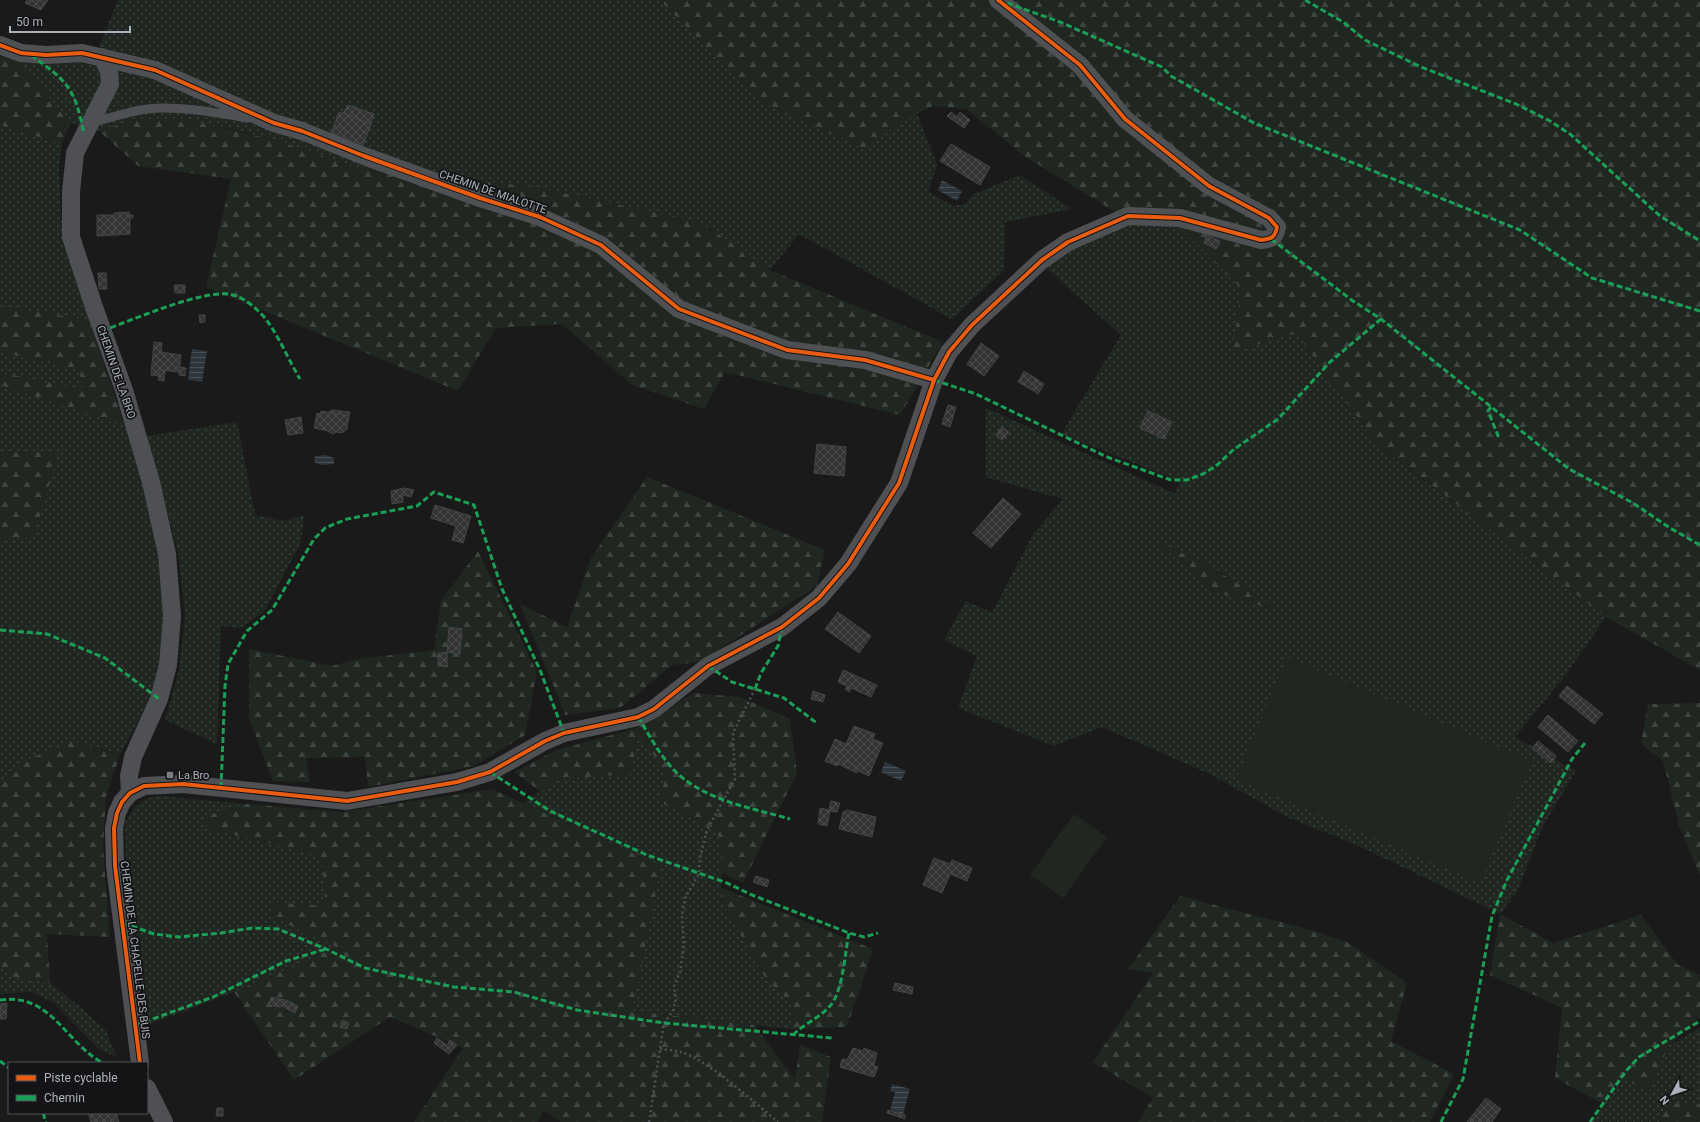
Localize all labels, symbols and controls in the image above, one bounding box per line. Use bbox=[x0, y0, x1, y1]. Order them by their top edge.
scale bar bbox=[10, 8, 130, 34]
text: 50 m bbox=[16, 15, 43, 29]
street label: CHEMIN DE MIALOTTE bbox=[437, 167, 549, 217]
street label: CHEMIN DE LA BRO bbox=[94, 324, 138, 420]
place label: La Bro bbox=[178, 769, 209, 782]
marker: La Bro bbox=[165, 770, 175, 780]
street label: CHEMIN DE LA CHAPELLE DES BUIS bbox=[118, 860, 152, 1040]
legend bbox=[8, 1062, 148, 1114]
text: Piste cyclable bbox=[44, 1071, 118, 1085]
north arrow bbox=[1652, 1074, 1692, 1114]
text: Chemin bbox=[44, 1091, 85, 1105]
text: N bbox=[1657, 1093, 1672, 1107]

